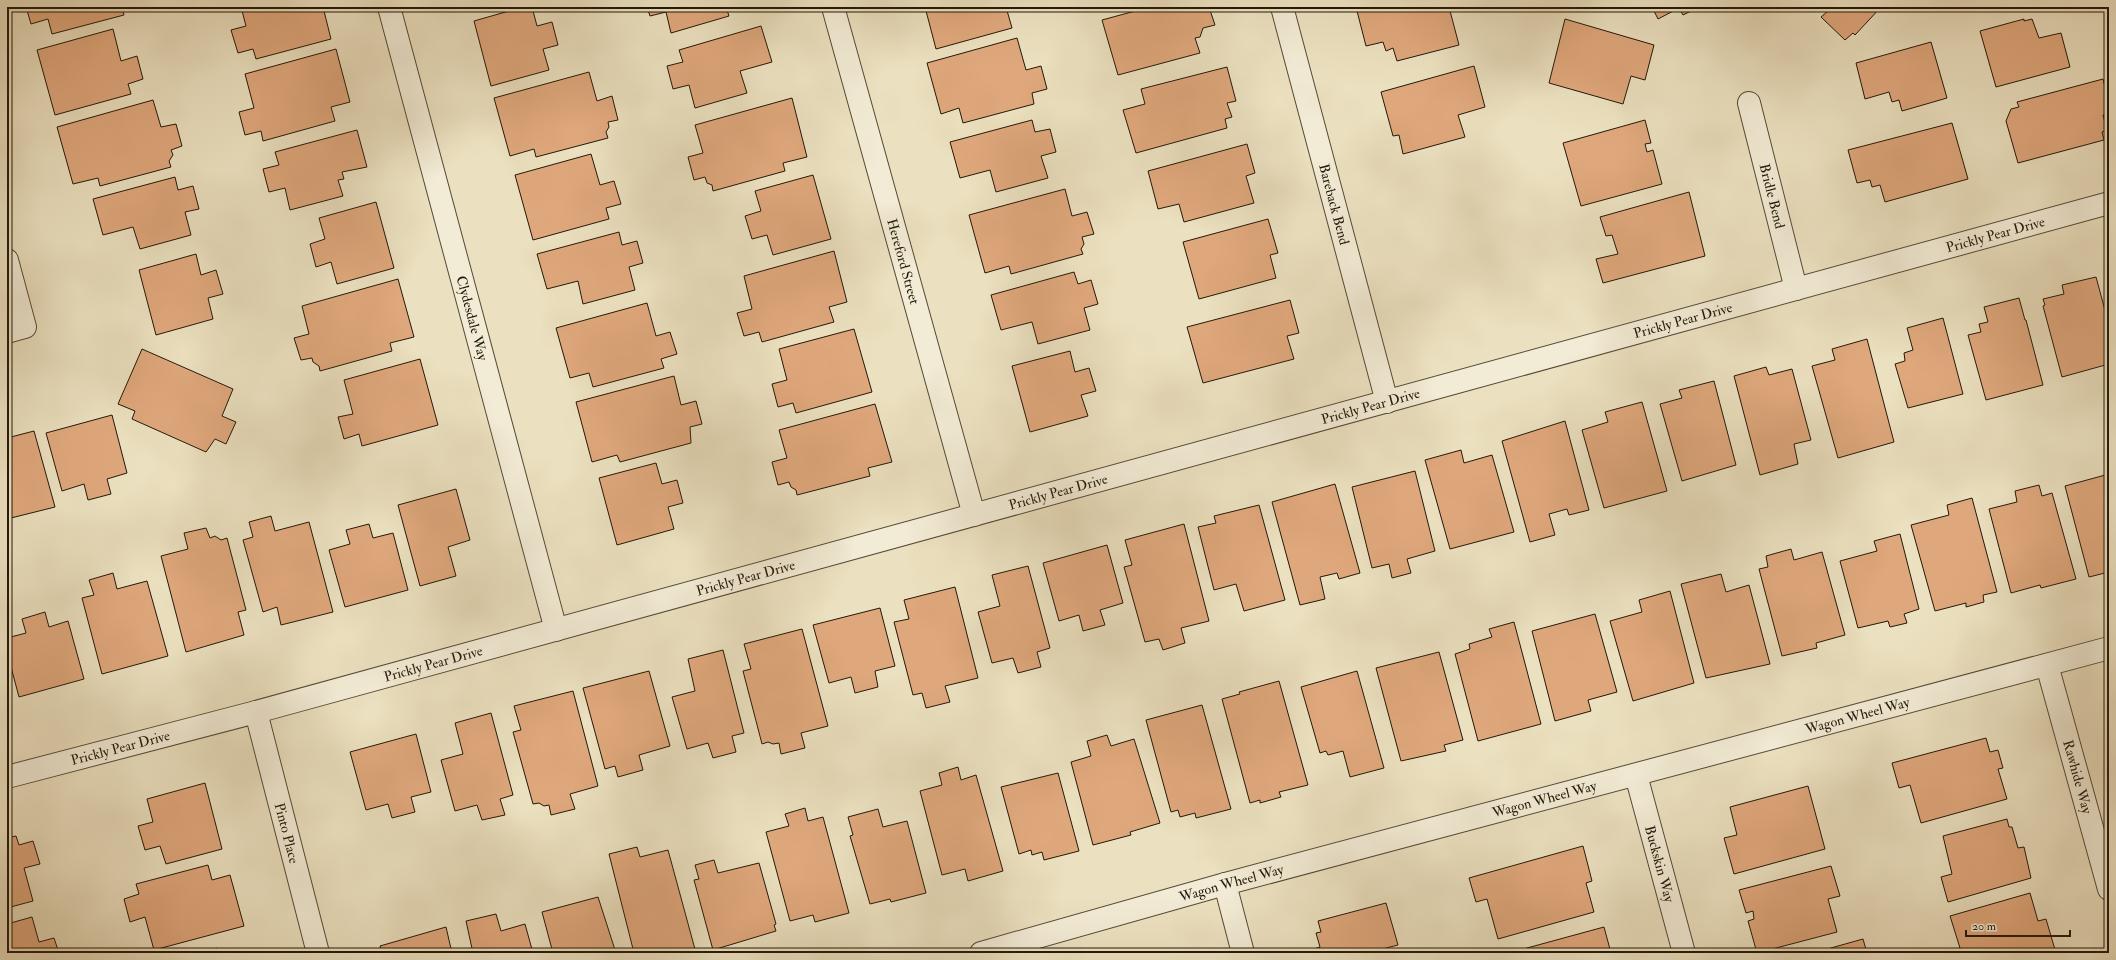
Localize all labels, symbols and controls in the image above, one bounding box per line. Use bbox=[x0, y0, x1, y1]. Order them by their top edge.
street label: Bareback Bend bbox=[1315, 162, 1353, 247]
street label: Bridle Bend bbox=[1756, 162, 1788, 231]
street label: Prickly Pear Drive bbox=[1944, 213, 2047, 256]
street label: Hereford Street bbox=[883, 217, 923, 307]
street label: Clydesdale Way bbox=[452, 274, 492, 364]
street label: Prickly Pear Drive bbox=[1632, 299, 1734, 342]
street label: Prickly Pear Drive bbox=[1319, 385, 1422, 428]
street label: Prickly Pear Drive bbox=[1007, 470, 1110, 514]
street label: Prickly Pear Drive bbox=[694, 556, 797, 600]
street label: Prickly Pear Drive bbox=[382, 642, 485, 686]
street label: Wagon Wheel Way bbox=[1802, 693, 1913, 738]
street label: Prickly Pear Drive bbox=[69, 727, 172, 769]
street label: Rawhide Way bbox=[2059, 738, 2096, 817]
street label: Wagon Wheel Way bbox=[1489, 777, 1600, 822]
street label: Pinto Place bbox=[271, 801, 303, 866]
street label: Buckskin Way bbox=[1641, 824, 1678, 905]
street label: Wagon Wheel Way bbox=[1176, 861, 1286, 906]
scale bar bbox=[1966, 912, 2070, 938]
text: 20 m bbox=[1972, 919, 1997, 934]

